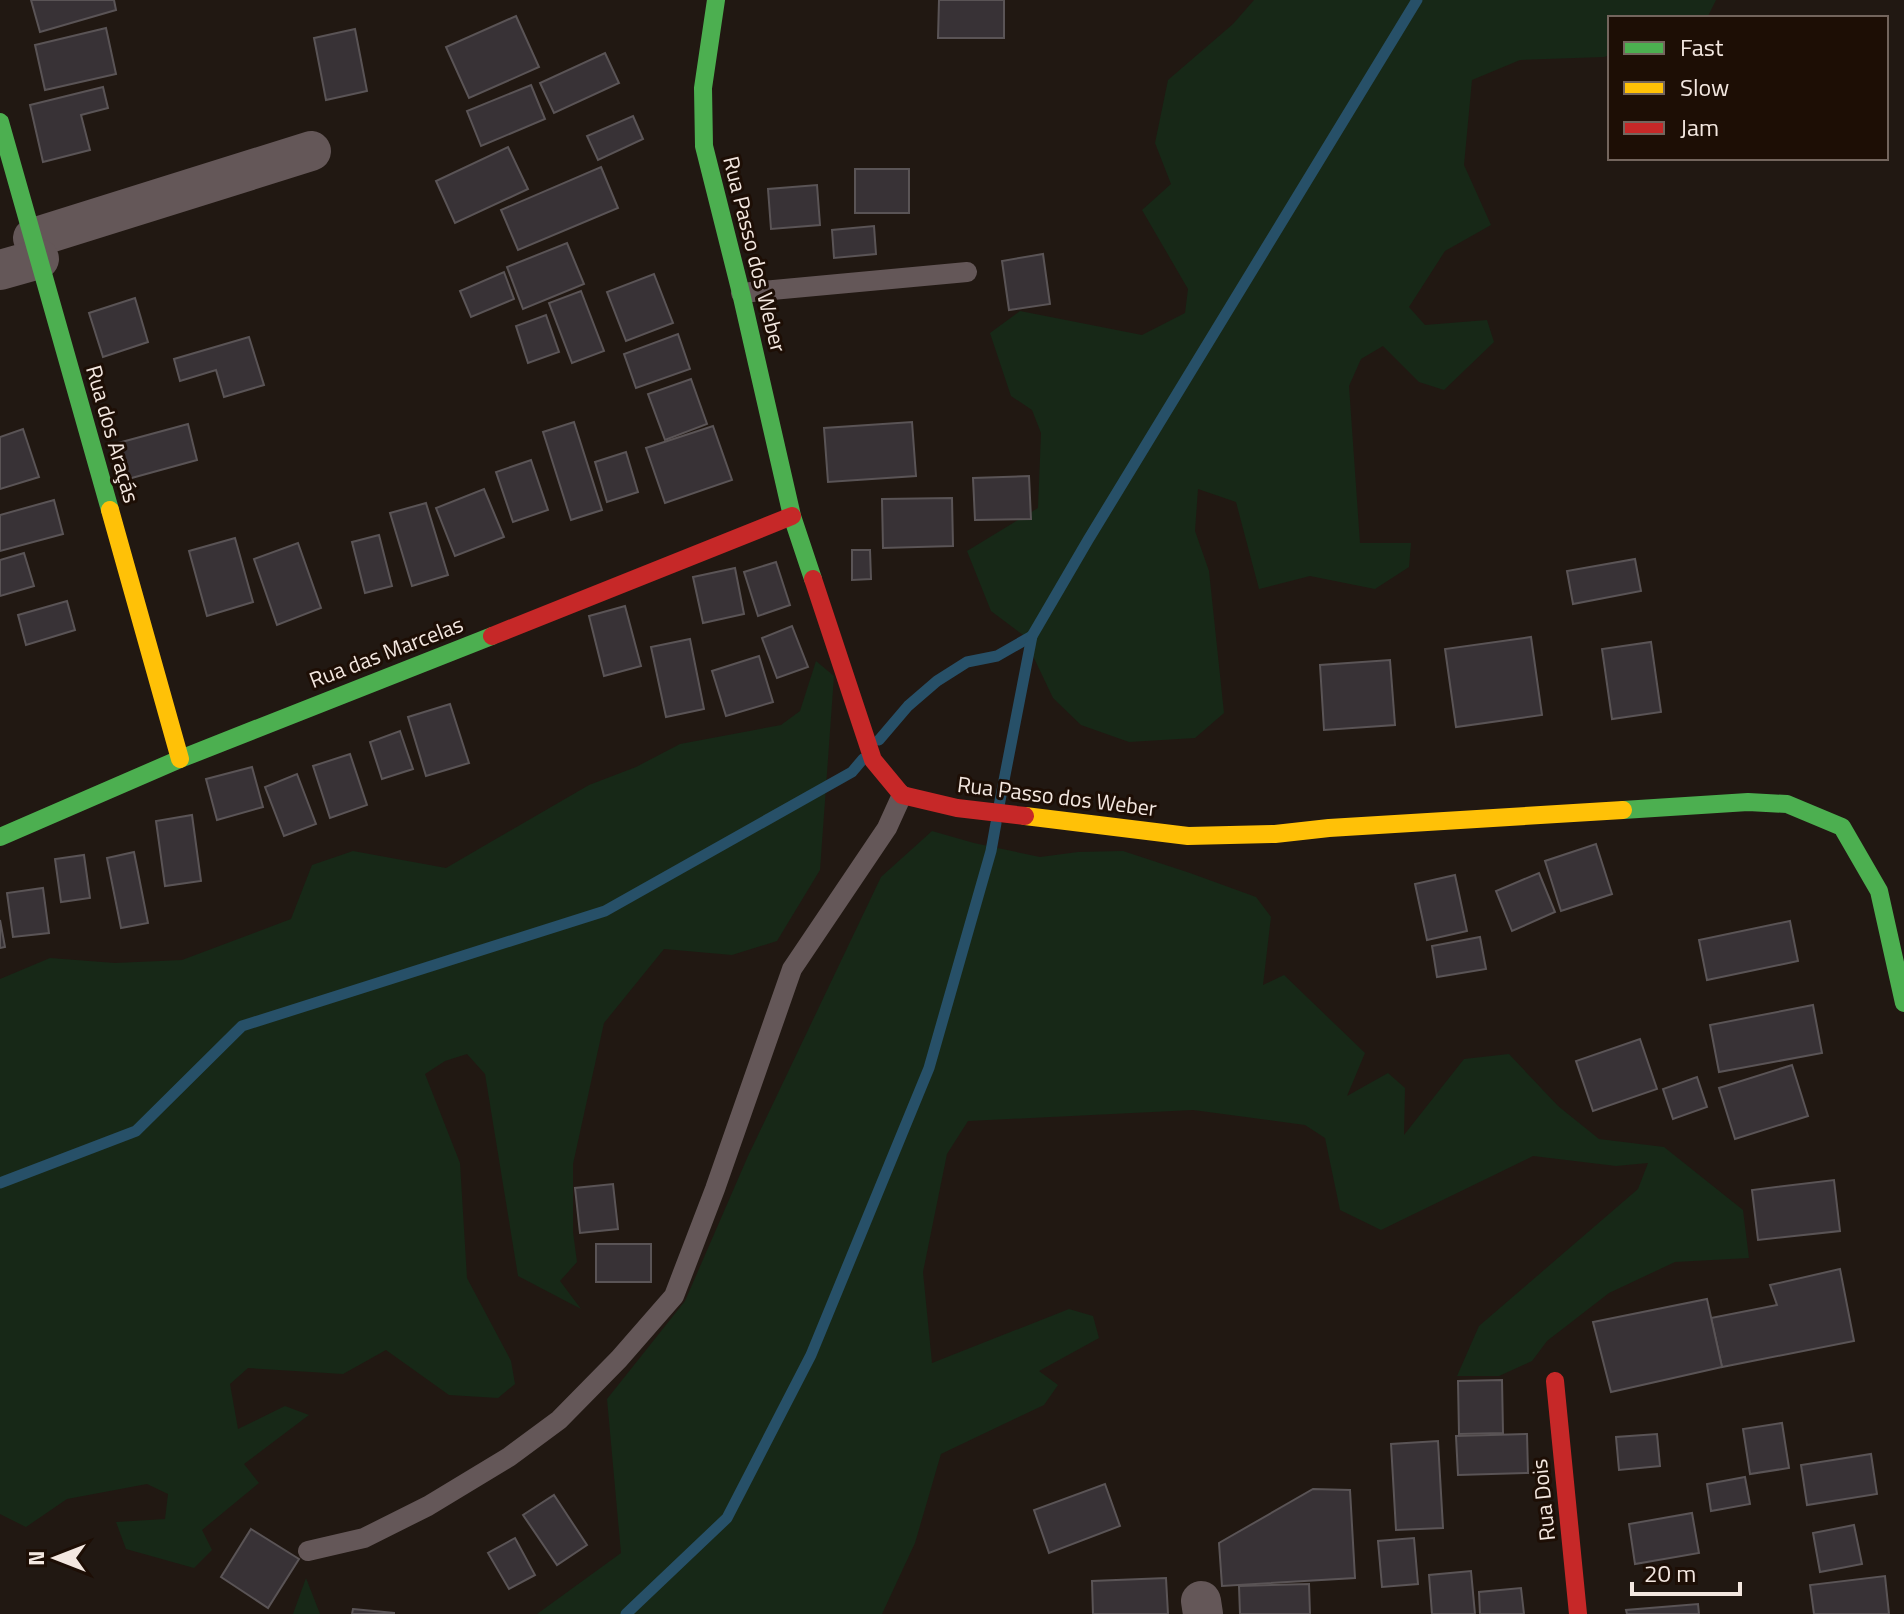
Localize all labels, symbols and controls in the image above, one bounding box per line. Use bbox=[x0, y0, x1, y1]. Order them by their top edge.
legend bbox=[1608, 16, 1888, 160]
text: Fast bbox=[1680, 29, 1724, 65]
text: Slow bbox=[1680, 69, 1729, 105]
text: Jam bbox=[1680, 109, 1719, 145]
street label: Rua Passo dos Weber bbox=[714, 153, 796, 356]
street label: Rua dos Araçás bbox=[77, 361, 149, 507]
street label: Rua das Marcelas bbox=[304, 607, 468, 697]
street label: Rua Passo dos Weber bbox=[955, 767, 1159, 825]
street label: Rua Dois bbox=[1522, 1458, 1564, 1542]
north arrow bbox=[16, 1518, 96, 1598]
scale bar bbox=[1632, 1546, 1740, 1596]
text: N bbox=[19, 1550, 53, 1566]
text: 20 m bbox=[1644, 1555, 1696, 1591]

